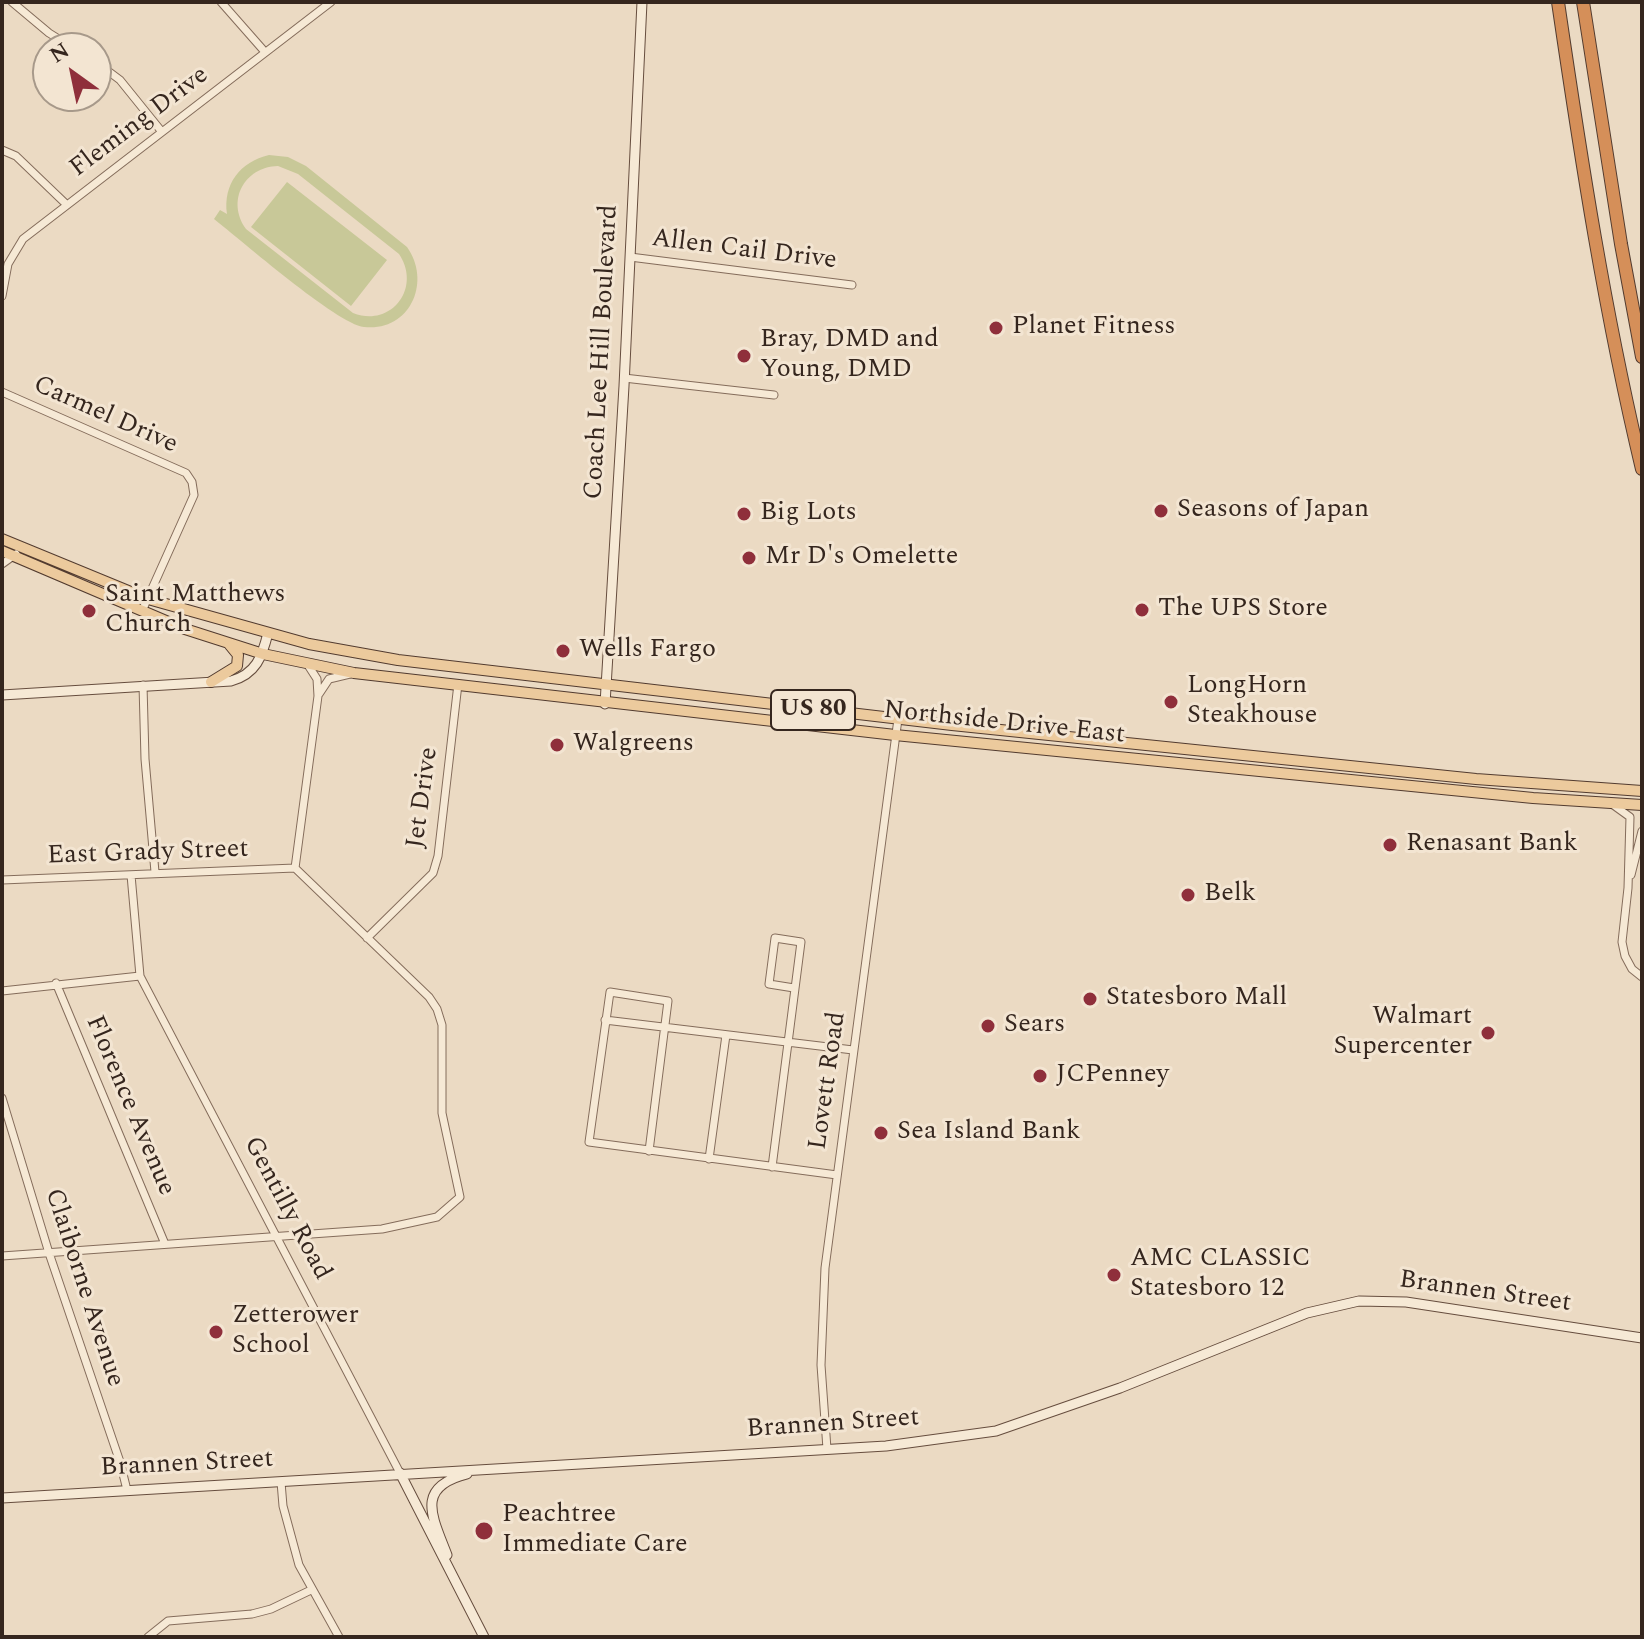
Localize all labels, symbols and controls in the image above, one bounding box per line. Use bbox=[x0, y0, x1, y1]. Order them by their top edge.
north arrow bbox=[32, 32, 112, 112]
text: N bbox=[43, 34, 76, 72]
street label: Fleming Drive bbox=[65, 61, 215, 185]
street label: Coach Lee Hill Boulevard bbox=[580, 204, 626, 500]
street label: Allen Cail Drive bbox=[650, 224, 838, 278]
place label: Planet Fitness bbox=[1012, 312, 1176, 344]
marker: Planet Fitness bbox=[987, 319, 1005, 337]
place label: Bray, DMD and Young, DMD bbox=[760, 325, 939, 386]
marker: Bray, DMD and Young, DMD bbox=[735, 347, 753, 365]
street label: Carmel Drive bbox=[28, 370, 182, 462]
place label: Seasons of Japan bbox=[1177, 495, 1369, 527]
place label: Big Lots bbox=[760, 498, 857, 530]
marker: Seasons of Japan bbox=[1152, 502, 1170, 520]
marker: Big Lots bbox=[735, 505, 753, 523]
place label: Mr D's Omelette bbox=[765, 542, 958, 574]
marker: Mr D's Omelette bbox=[740, 549, 758, 567]
place label: Saint Matthews Church bbox=[105, 580, 286, 642]
place label: The UPS Store bbox=[1158, 594, 1328, 626]
marker: The UPS Store bbox=[1133, 601, 1151, 619]
marker: Saint Matthews Church bbox=[80, 602, 98, 620]
place label: Wells Fargo bbox=[579, 635, 716, 667]
marker: Wells Fargo bbox=[554, 642, 572, 660]
place label: LongHorn Steakhouse bbox=[1187, 671, 1317, 732]
road number: US 80 bbox=[771, 690, 855, 730]
marker: LongHorn Steakhouse bbox=[1162, 693, 1180, 711]
street label: Northside Drive East bbox=[882, 696, 1126, 752]
place label: Walgreens bbox=[573, 729, 694, 761]
marker: Walgreens bbox=[548, 736, 566, 754]
street label: Jet Drive bbox=[401, 746, 447, 850]
place label: Renasant Bank bbox=[1406, 829, 1578, 861]
street label: East Grady Street bbox=[47, 835, 249, 873]
marker: Renasant Bank bbox=[1381, 836, 1399, 854]
place label: Belk bbox=[1204, 879, 1256, 911]
marker: Belk bbox=[1179, 886, 1197, 904]
place label: Statesboro Mall bbox=[1106, 983, 1287, 1015]
marker: Statesboro Mall bbox=[1081, 990, 1099, 1008]
place label: Walmart Supercenter bbox=[1334, 1002, 1472, 1064]
street label: Lovett Road bbox=[804, 1010, 854, 1152]
place label: Sears bbox=[1004, 1010, 1065, 1042]
street label: Florence Avenue bbox=[77, 1011, 181, 1201]
marker: Sears bbox=[979, 1017, 997, 1035]
marker: Walmart Supercenter bbox=[1479, 1024, 1497, 1042]
place label: JCPenney bbox=[1056, 1060, 1169, 1092]
marker: JCPenney bbox=[1031, 1067, 1049, 1085]
place label: Sea Island Bank bbox=[897, 1117, 1081, 1149]
marker: Sea Island Bank bbox=[872, 1124, 890, 1142]
street label: Gentilly Road bbox=[235, 1132, 337, 1286]
street label: Claiborne Avenue bbox=[36, 1185, 130, 1391]
place label: AMC CLASSIC Statesboro 12 bbox=[1130, 1244, 1311, 1306]
marker: AMC CLASSIC Statesboro 12 bbox=[1105, 1266, 1123, 1284]
street label: Brannen Street bbox=[1397, 1266, 1573, 1320]
place label: Zetterower School bbox=[232, 1301, 359, 1362]
marker: Zetterower School bbox=[207, 1323, 225, 1341]
street label: Brannen Street bbox=[746, 1403, 920, 1447]
street label: Brannen Street bbox=[100, 1445, 274, 1485]
place label: Peachtree Immediate Care bbox=[502, 1500, 688, 1562]
marker: Peachtree Immediate Care bbox=[473, 1520, 495, 1542]

